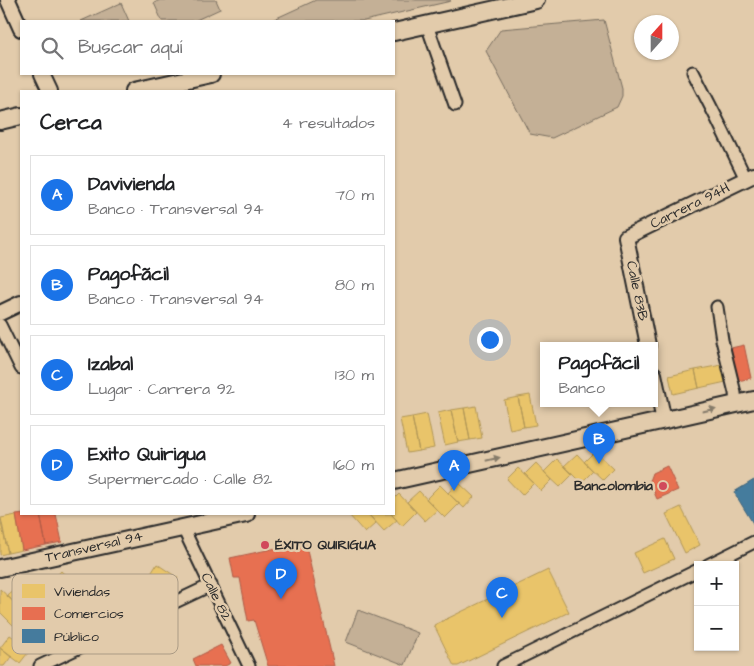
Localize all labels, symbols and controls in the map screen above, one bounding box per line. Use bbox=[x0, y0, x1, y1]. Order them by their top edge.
north arrow bbox=[634, 15, 679, 60]
search box bbox=[20, 20, 395, 75]
icon: search bbox=[38, 34, 66, 62]
text: Buscar aquí bbox=[78, 34, 182, 61]
text: Cerca bbox=[40, 108, 102, 137]
text: 4 resultados bbox=[282, 112, 375, 134]
text: Davivienda bbox=[88, 171, 175, 198]
street label: Carrera 94H bbox=[647, 178, 734, 234]
text: A bbox=[52, 184, 62, 206]
text: 70 m bbox=[335, 184, 374, 206]
text: Banco · Transversal 94 bbox=[88, 198, 264, 220]
street label: Calle 83B bbox=[621, 259, 653, 323]
text: Pagofãcil bbox=[88, 261, 169, 288]
text: B bbox=[51, 274, 63, 296]
text: 80 m bbox=[335, 274, 374, 296]
text: Banco · Transversal 94 bbox=[88, 288, 264, 310]
your location bbox=[477, 327, 503, 353]
popup bbox=[540, 342, 658, 407]
text: Pagofãcil bbox=[558, 350, 640, 377]
text: Izabal bbox=[88, 351, 133, 378]
text: C bbox=[51, 364, 63, 386]
text: 130 m bbox=[335, 364, 374, 386]
text: Banco bbox=[558, 377, 605, 399]
text: Lugar · Carrera 92 bbox=[88, 378, 235, 400]
one-way arrow bbox=[701, 406, 716, 414]
pin: B bbox=[583, 423, 615, 464]
text: Exito Quirigua bbox=[88, 441, 206, 468]
pin: A bbox=[438, 450, 470, 491]
text: D bbox=[52, 454, 62, 476]
text: 160 m bbox=[333, 454, 374, 476]
one-way arrow bbox=[485, 455, 500, 463]
text: Supermercado · Calle 82 bbox=[88, 468, 272, 490]
place label: Bancolombia bbox=[574, 476, 654, 496]
marker: Bancolombia bbox=[657, 480, 669, 492]
street label: Transversal 94 bbox=[43, 526, 145, 568]
place label: ÉXITO QUIRIGUA bbox=[275, 535, 377, 555]
marker: ÉXITO QUIRIGUA bbox=[259, 539, 271, 551]
pin: D bbox=[265, 558, 297, 599]
map controls bbox=[694, 561, 739, 651]
button: + bbox=[694, 561, 739, 606]
street label: Calle 82 bbox=[196, 569, 236, 625]
legend bbox=[12, 574, 178, 654]
pin: C bbox=[486, 577, 518, 618]
text: Viviendas bbox=[54, 582, 110, 602]
text: Comercios bbox=[54, 604, 124, 624]
button: − bbox=[694, 606, 739, 651]
text: Público bbox=[54, 627, 99, 647]

